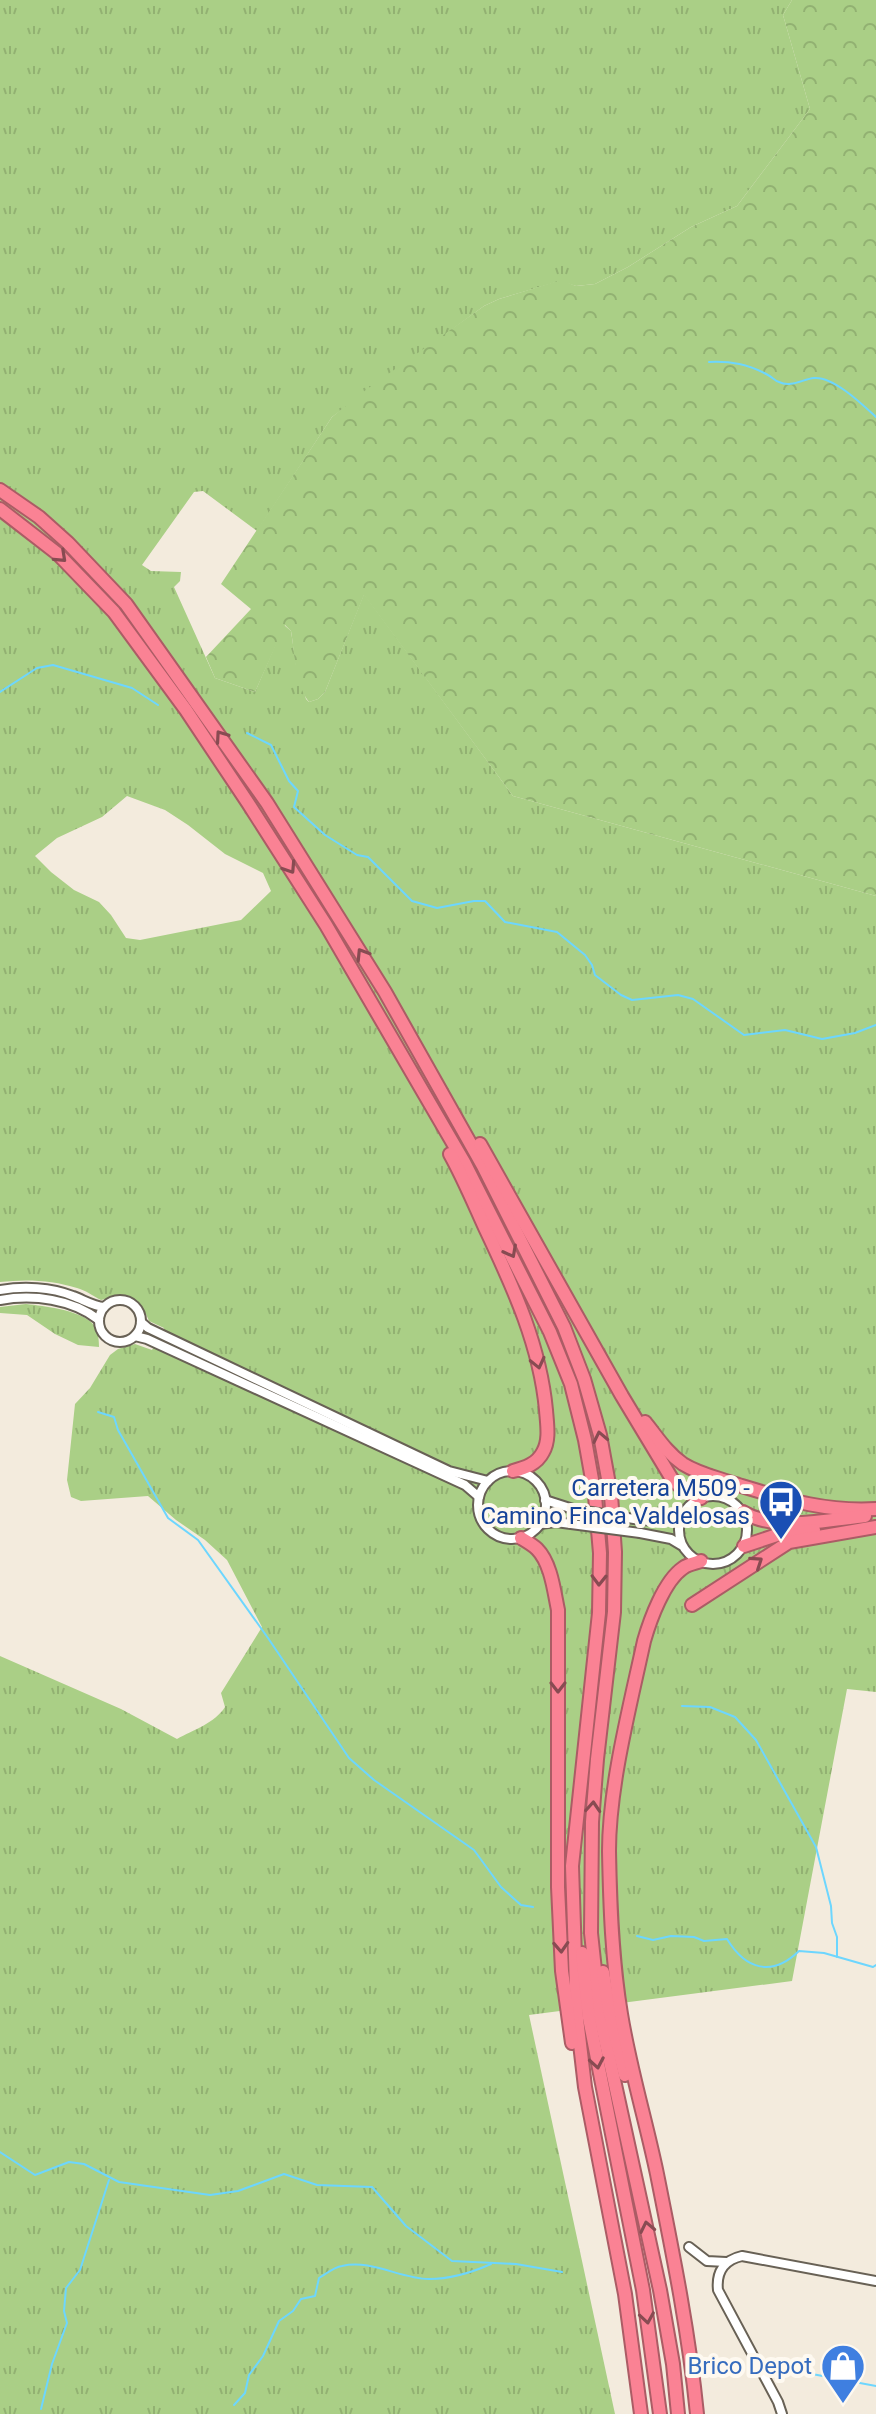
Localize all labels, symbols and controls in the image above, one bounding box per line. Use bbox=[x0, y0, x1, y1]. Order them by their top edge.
one-way arrow bbox=[52, 548, 66, 563]
one-way arrow bbox=[216, 731, 231, 745]
one-way arrow bbox=[280, 860, 295, 874]
one-way arrow bbox=[357, 949, 372, 963]
one-way arrow bbox=[501, 1244, 516, 1259]
one-way arrow bbox=[529, 1355, 546, 1369]
one-way arrow bbox=[592, 1431, 609, 1445]
place label: Carretera M509 - Camino Finca Valdelosas bbox=[480, 1474, 750, 1530]
bus stop icon: Carretera M509 - Camino Finca Valdelosas bbox=[757, 1478, 805, 1541]
one-way arrow bbox=[748, 1556, 763, 1571]
one-way arrow bbox=[590, 1574, 608, 1587]
one-way arrow bbox=[549, 1681, 567, 1694]
one-way arrow bbox=[584, 1800, 601, 1813]
one-way arrow bbox=[552, 1941, 569, 1954]
one-way arrow bbox=[587, 2056, 604, 2069]
one-way arrow bbox=[639, 2221, 656, 2234]
one-way arrow bbox=[638, 2311, 655, 2324]
shop icon: Brico Depot bbox=[819, 2342, 867, 2405]
place label: Brico Depot bbox=[687, 2352, 812, 2380]

